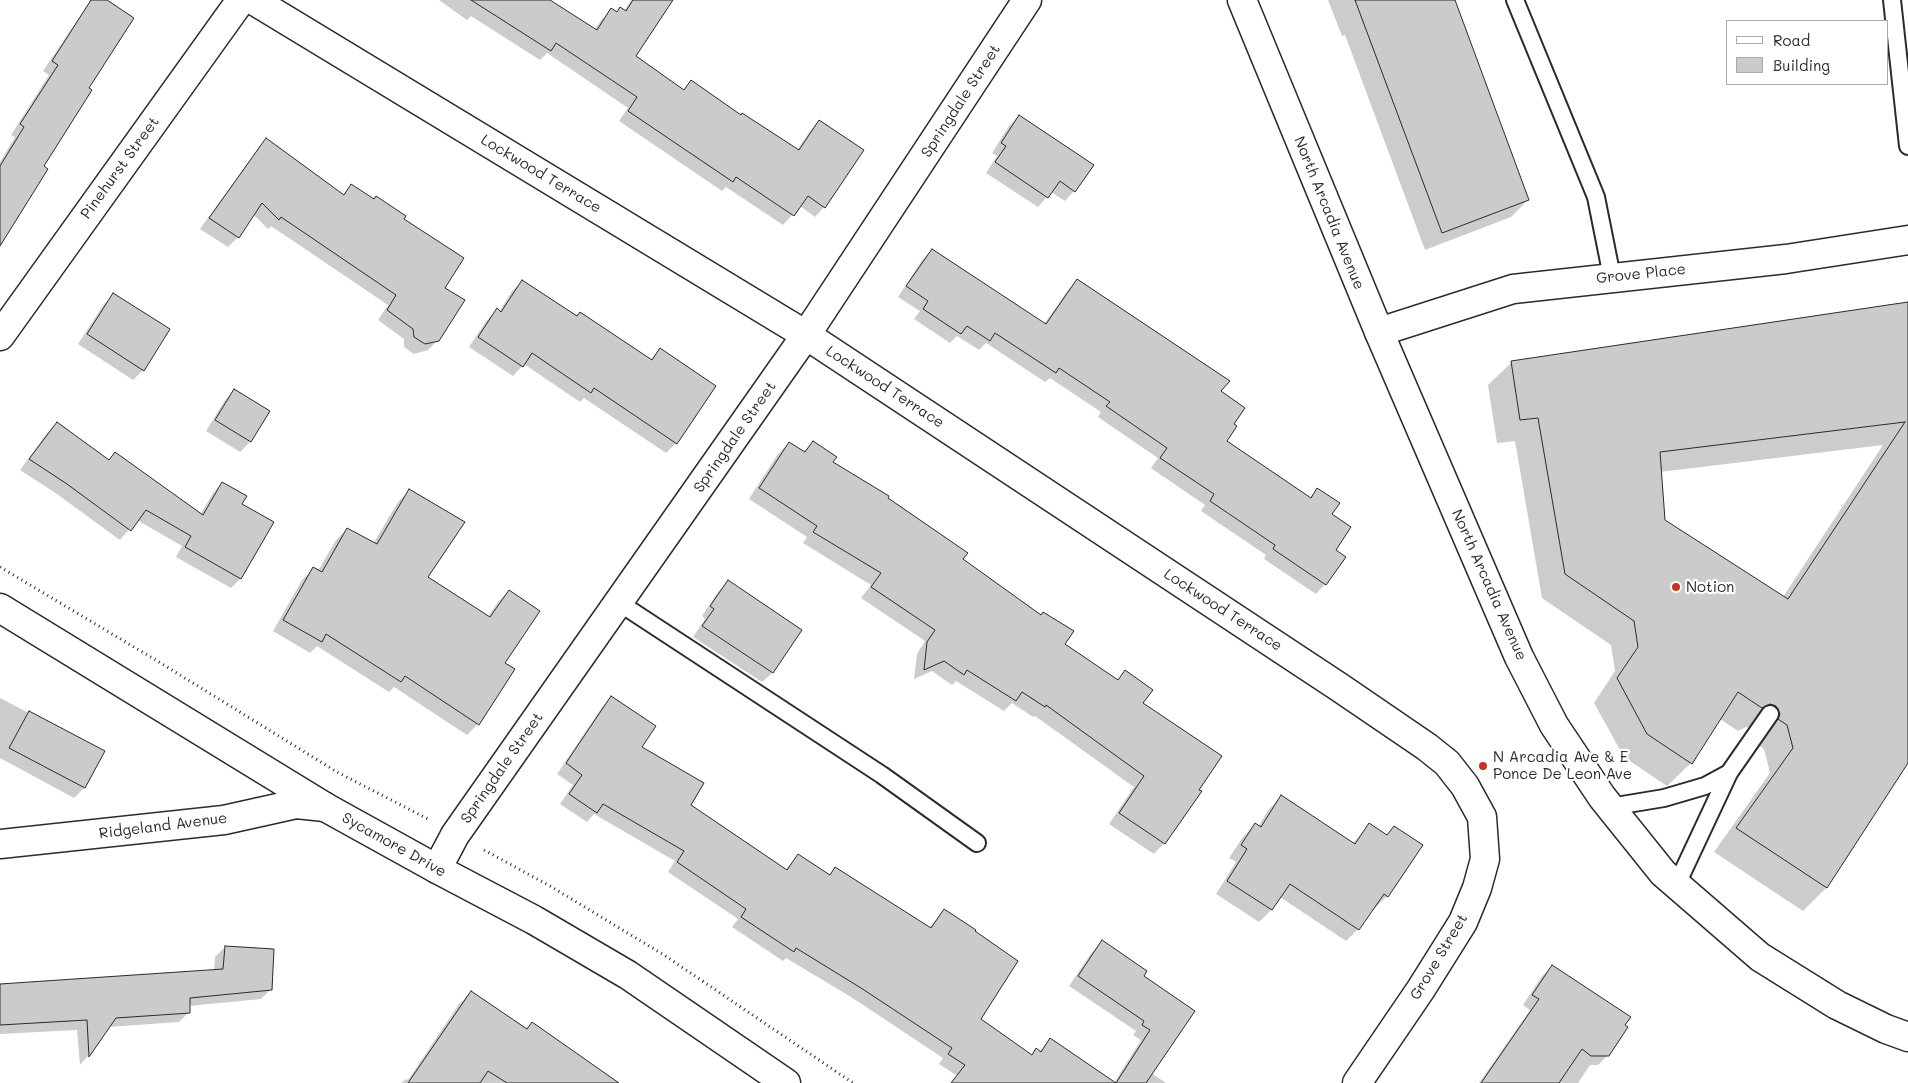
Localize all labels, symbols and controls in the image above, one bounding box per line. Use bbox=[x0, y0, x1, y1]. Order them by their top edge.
legend bbox=[1726, 20, 1888, 85]
text: Road bbox=[1773, 30, 1810, 50]
street label: Springdale Street bbox=[918, 41, 1004, 161]
text: Building bbox=[1773, 55, 1830, 75]
street label: Pinehurst Street bbox=[77, 113, 163, 223]
street label: Lockwood Terrace bbox=[477, 131, 605, 217]
street label: North Arcadia Avenue bbox=[1290, 134, 1368, 292]
street label: Grove Place bbox=[1595, 260, 1687, 288]
street label: Lockwood Terrace bbox=[822, 342, 948, 432]
street label: Springdale Street bbox=[690, 378, 780, 496]
street label: North Arcadia Avenue bbox=[1448, 507, 1530, 663]
street label: Lockwood Terrace bbox=[1160, 565, 1286, 655]
place label: Notion bbox=[1686, 578, 1734, 596]
marker: Notion bbox=[1670, 581, 1682, 593]
street label: Springdale Street bbox=[457, 709, 547, 827]
place label: N Arcadia Ave & E Ponce De Leon Ave bbox=[1493, 748, 1632, 783]
marker: N Arcadia Ave & E Ponce De Leon Ave bbox=[1477, 760, 1489, 772]
street label: Ridgeland Avenue bbox=[98, 809, 228, 843]
street label: Sycamore Drive bbox=[339, 809, 449, 881]
street label: Grove Street bbox=[1406, 911, 1472, 1003]

